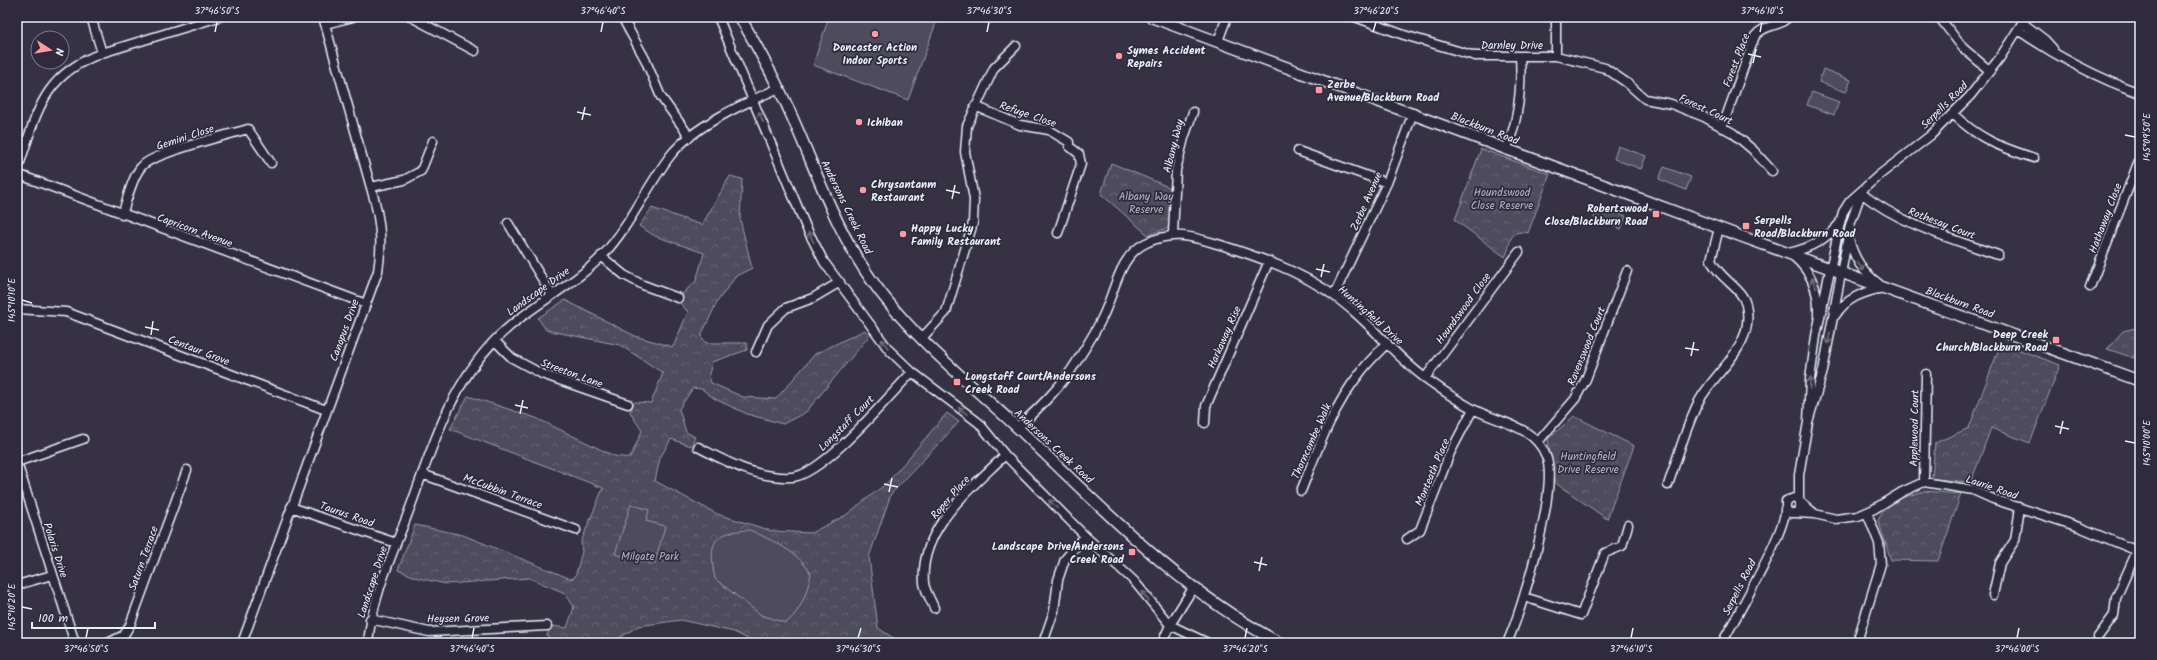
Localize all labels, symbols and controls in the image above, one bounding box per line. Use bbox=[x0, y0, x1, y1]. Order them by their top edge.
text: 37°46'50"S bbox=[194, 3, 240, 19]
text: 37°46'40"S bbox=[580, 3, 626, 19]
text: 37°46'30"S bbox=[966, 3, 1012, 19]
text: 37°46'20"S bbox=[1353, 3, 1400, 19]
text: 37°46'10"S bbox=[1741, 3, 1784, 19]
marker: Doncaster Action Indoor Sports bbox=[870, 29, 880, 39]
north arrow bbox=[30, 30, 70, 70]
street label: Forest Place bbox=[1718, 31, 1755, 90]
street label: Darnley Drive bbox=[1481, 37, 1543, 55]
place label: Doncaster Action Indoor Sports bbox=[833, 39, 917, 70]
place label: Symes Accident Repairs bbox=[1127, 42, 1206, 73]
text: N bbox=[49, 47, 68, 57]
marker: Symes Accident Repairs bbox=[1114, 51, 1124, 61]
place label: Zerbe Avenue/Blackburn Road bbox=[1327, 76, 1440, 107]
street label: Serpells Road bbox=[1917, 77, 1973, 134]
marker: Zerbe Avenue/Blackburn Road bbox=[1314, 85, 1324, 95]
street label: Forest Court bbox=[1676, 90, 1736, 131]
street label: Refuge Close bbox=[997, 97, 1059, 133]
street label: Blackburn Road bbox=[1448, 108, 1522, 150]
one-way arrow bbox=[757, 112, 764, 124]
text: 145°09'50"E bbox=[2139, 112, 2155, 161]
place label: Ichiban bbox=[867, 114, 903, 132]
marker: Ichiban bbox=[854, 117, 864, 127]
street label: Albany Way bbox=[1159, 117, 1190, 175]
street label: Gemini Close bbox=[154, 120, 217, 156]
street label: Andersons Creek Road bbox=[815, 157, 877, 258]
street label: Zerbe Avenue bbox=[1346, 169, 1388, 234]
place label: Chrysantanm Restaurant bbox=[871, 176, 936, 207]
street label: Hathaway Close bbox=[2084, 181, 2128, 256]
park label: Houndswood Close Reserve bbox=[1471, 184, 1533, 215]
marker: Chrysantanm Restaurant bbox=[858, 185, 868, 195]
park label: Albany Way Reserve bbox=[1119, 188, 1174, 219]
place label: Robertswood Close/Blackburn Road bbox=[1544, 200, 1649, 231]
street label: Rothesay Court bbox=[1905, 203, 1979, 245]
street label: Capricorn Avenue bbox=[154, 209, 235, 253]
marker: Robertswood Close/Blackburn Road bbox=[1651, 209, 1661, 219]
place label: Serpells Road/Blackburn Road bbox=[1754, 212, 1857, 243]
place label: Happy Lucky Family Restaurant bbox=[911, 220, 1002, 251]
marker: Serpells Road/Blackburn Road bbox=[1741, 221, 1751, 231]
marker: Happy Lucky Family Restaurant bbox=[898, 229, 908, 239]
one-way arrow bbox=[807, 231, 814, 243]
one-way arrow bbox=[1856, 260, 1865, 271]
street label: Landscape Drive bbox=[503, 263, 574, 321]
street label: Houndswood Close bbox=[1432, 269, 1496, 348]
text: 145°10'10"E bbox=[4, 277, 20, 322]
one-way arrow bbox=[1810, 278, 1817, 290]
street label: Huntingfield Drive bbox=[1334, 281, 1407, 350]
street label: Blackburn Road bbox=[1923, 282, 1997, 324]
street label: Canopus Drive bbox=[325, 297, 365, 364]
street label: Harkaway Rise bbox=[1203, 303, 1247, 372]
street label: Ravenswood Court bbox=[1563, 303, 1611, 389]
place label: Deep Creek Church/Blackburn Road bbox=[1936, 326, 2049, 357]
street label: Centaur Grove bbox=[165, 331, 232, 371]
one-way arrow bbox=[1824, 331, 1832, 344]
marker: Deep Creek Church/Blackburn Road bbox=[2051, 335, 2061, 345]
one-way arrow bbox=[881, 339, 889, 350]
street label: Streeton Lane bbox=[538, 354, 605, 394]
place label: Longstaff Court/Andersons Creek Road bbox=[965, 368, 1097, 399]
marker: Longstaff Court/Andersons Creek Road bbox=[952, 377, 962, 387]
one-way arrow bbox=[1807, 377, 1814, 390]
street label: Applewood Court bbox=[1905, 389, 1925, 467]
street label: Longstaff Court bbox=[814, 391, 880, 456]
street label: Thorncombe Walk bbox=[1287, 400, 1337, 482]
street label: Andersons Creek Road bbox=[1010, 405, 1097, 489]
one-way arrow bbox=[957, 407, 968, 415]
text: 145°10'00"E bbox=[2139, 419, 2155, 466]
street label: Monteath Place bbox=[1411, 436, 1455, 509]
park label: Huntingfield Drive Reserve bbox=[1557, 448, 1619, 479]
street label: McCubbin Terrace bbox=[461, 469, 545, 515]
street label: Laurie Road bbox=[1963, 471, 2021, 505]
street label: Roper Place bbox=[926, 472, 975, 524]
street label: Taurus Road bbox=[317, 497, 377, 533]
one-way arrow bbox=[1048, 499, 1058, 509]
street label: Polaris Drive bbox=[38, 520, 72, 580]
street label: Saturn Terrace bbox=[124, 523, 164, 593]
place label: Landscape Drive/Andersons Creek Road bbox=[992, 538, 1125, 569]
street label: Landscape Drive bbox=[353, 544, 393, 621]
marker: Landscape Drive/Andersons Creek Road bbox=[1127, 547, 1137, 557]
park label: Milgate Park bbox=[621, 548, 680, 566]
street label: Serpells Road bbox=[1718, 556, 1762, 619]
text: 145°10'20"E bbox=[4, 582, 20, 630]
one-way arrow bbox=[1141, 590, 1149, 601]
scale bar bbox=[32, 604, 155, 630]
text: 100 m bbox=[38, 609, 69, 628]
street label: Heysen Grove bbox=[427, 609, 489, 629]
text: 37°46'50"S bbox=[63, 641, 109, 657]
text: 37°46'40"S bbox=[449, 641, 495, 657]
text: 37°46'30"S bbox=[835, 641, 881, 657]
text: 37°46'20"S bbox=[1222, 641, 1269, 657]
text: 37°46'10"S bbox=[1610, 641, 1653, 657]
text: 37°46'00"S bbox=[1995, 641, 2040, 657]

